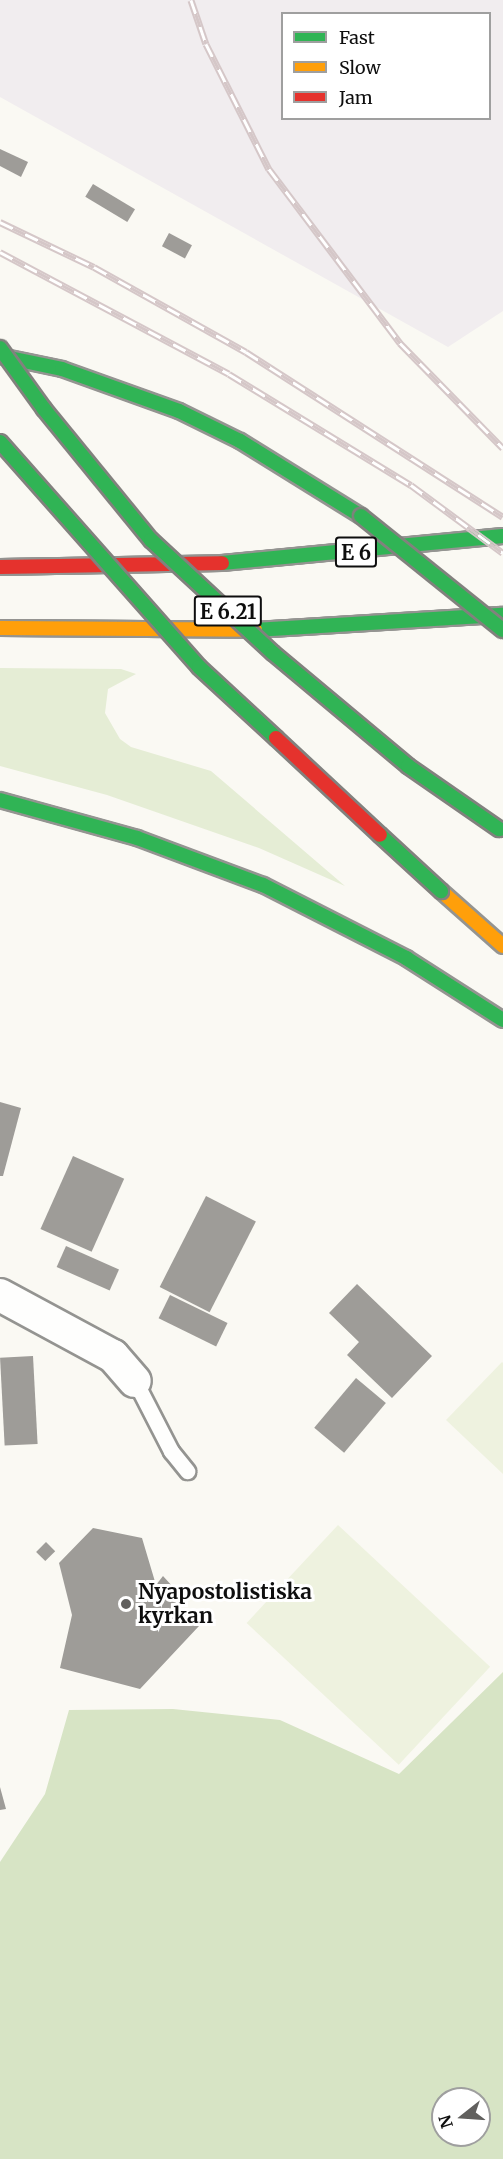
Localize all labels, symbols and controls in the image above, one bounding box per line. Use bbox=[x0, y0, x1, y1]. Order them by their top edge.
legend bbox=[281, 12, 491, 120]
text: Fast bbox=[339, 26, 375, 49]
text: Slow bbox=[339, 56, 381, 79]
text: Jam bbox=[339, 86, 373, 109]
road number: E 6 bbox=[334, 535, 378, 569]
road number: E 6.21 bbox=[194, 594, 262, 628]
place label: Nyapostolistiska kyrkan bbox=[138, 1579, 312, 1629]
marker: Nyapostolistiska kyrkan bbox=[119, 1597, 133, 1611]
north arrow bbox=[431, 2087, 491, 2147]
text: N bbox=[434, 2113, 457, 2131]

